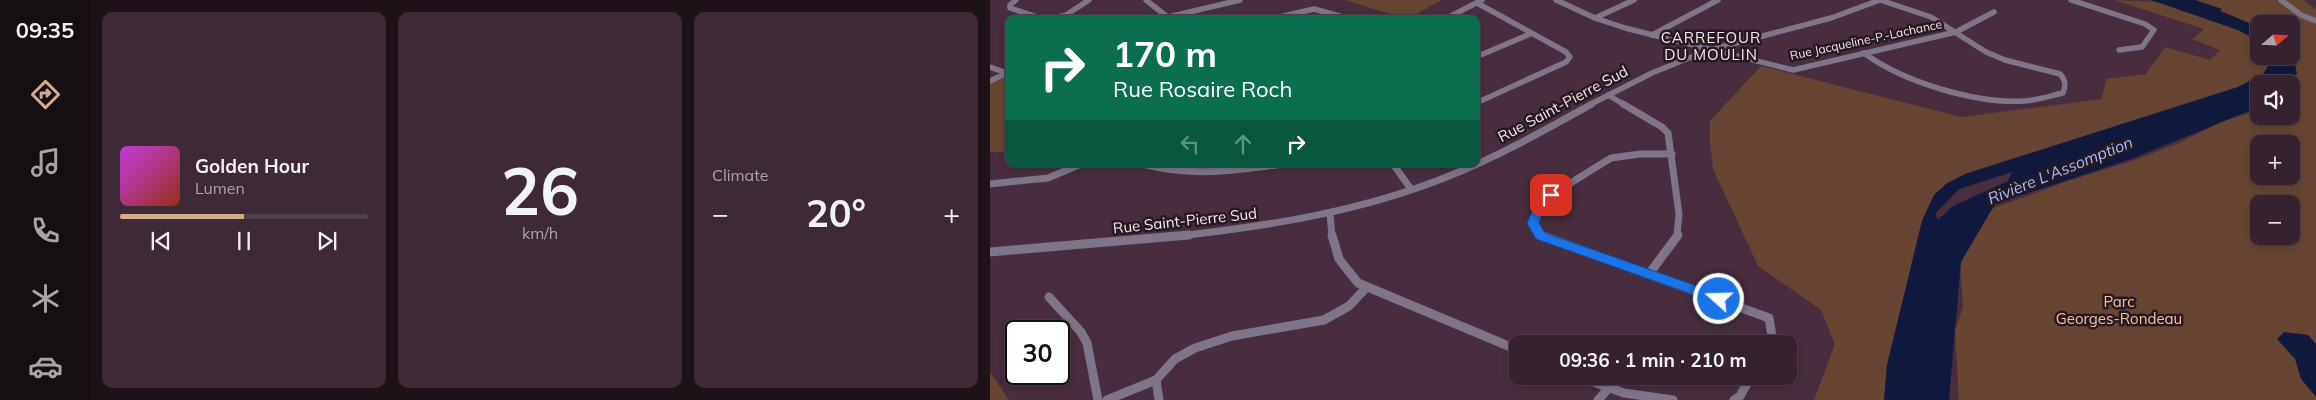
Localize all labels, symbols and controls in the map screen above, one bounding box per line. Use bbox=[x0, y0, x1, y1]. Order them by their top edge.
north arrow bbox=[2250, 15, 2300, 65]
map controls bbox=[2250, 15, 2300, 245]
text: 09:35 bbox=[16, 16, 74, 44]
street label: Rue Jacqueline-P.-Lachance bbox=[1789, 16, 1943, 63]
district label: CARREFOUR DU MOULIN bbox=[1661, 28, 1761, 64]
text: 170 m bbox=[1113, 32, 1217, 76]
icon: right bbox=[1030, 35, 1095, 100]
street label: Rue Saint-Pierre Sud bbox=[1494, 61, 1631, 146]
text: Rue Rosaire Roch bbox=[1113, 75, 1292, 103]
button: sound bbox=[2250, 75, 2300, 125]
icon: directions bbox=[28, 77, 63, 112]
icon: left bbox=[1176, 130, 1204, 158]
icon: ahead bbox=[1229, 130, 1257, 158]
icon: right bbox=[1282, 130, 1310, 158]
water label: Rivière L'Assomption bbox=[1984, 132, 2136, 208]
button: + bbox=[2250, 135, 2300, 185]
icon: music bbox=[28, 145, 63, 180]
text: 26 bbox=[501, 150, 579, 231]
text: Golden Hour bbox=[195, 154, 309, 178]
text: Climate bbox=[712, 165, 768, 185]
pin bbox=[1530, 174, 1572, 216]
text: Lumen bbox=[195, 178, 245, 198]
icon: arrive bbox=[1537, 181, 1565, 209]
text: 20° bbox=[806, 189, 866, 237]
button: − bbox=[2250, 195, 2300, 245]
text: − bbox=[712, 196, 729, 231]
text: + bbox=[943, 196, 960, 231]
street label: Rue Saint-Pierre Sud bbox=[1112, 203, 1258, 238]
icon: phone bbox=[28, 213, 63, 248]
text: km/h bbox=[522, 223, 558, 243]
icon: previous bbox=[147, 227, 175, 255]
icon: pause bbox=[230, 227, 258, 255]
icon: next bbox=[313, 227, 341, 255]
position arrow bbox=[1692, 272, 1744, 324]
icon: climate bbox=[28, 281, 63, 316]
park label: Parc Georges-Rondeau bbox=[2056, 292, 2182, 328]
speed limit sign: 30 bbox=[1005, 320, 1070, 385]
text: 09:36 · 1 min · 210 m bbox=[1559, 348, 1747, 372]
icon: car bbox=[28, 349, 63, 384]

